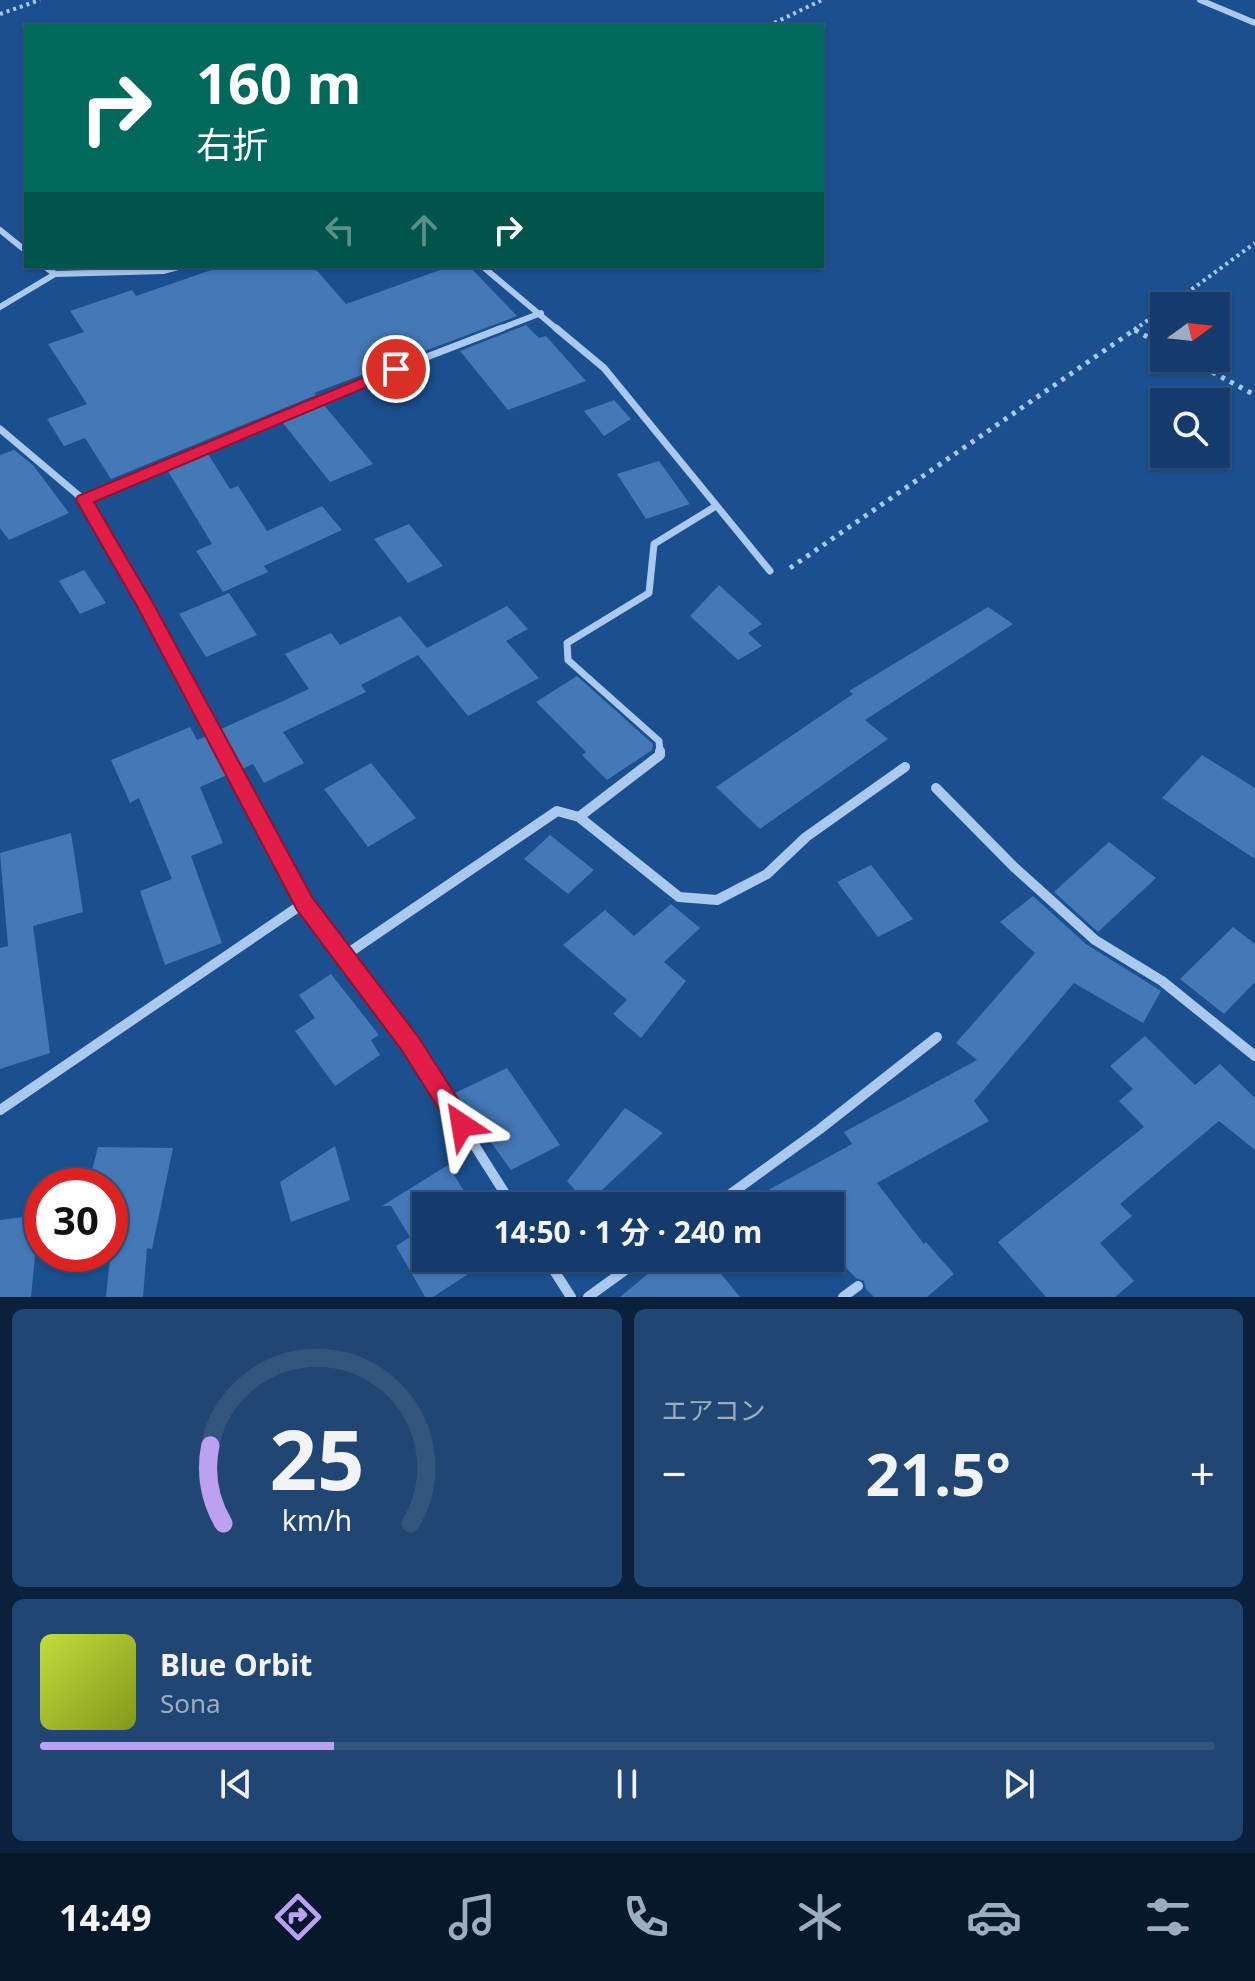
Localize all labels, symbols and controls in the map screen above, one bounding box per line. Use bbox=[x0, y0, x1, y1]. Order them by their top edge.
text: 160 m bbox=[196, 44, 361, 120]
icon: right bbox=[64, 56, 168, 160]
text: 右折 bbox=[196, 120, 268, 169]
icon: left bbox=[318, 208, 362, 252]
icon: ahead bbox=[402, 208, 446, 252]
icon: right bbox=[486, 208, 530, 252]
north arrow bbox=[1150, 292, 1230, 372]
map controls bbox=[1150, 292, 1230, 468]
pin bbox=[362, 335, 430, 403]
icon: arrive bbox=[374, 347, 418, 391]
button: search bbox=[1150, 388, 1230, 468]
position arrow bbox=[420, 1083, 504, 1167]
speed limit sign: 30 bbox=[24, 1168, 128, 1272]
text: 14:50 · 1 分 · 240 m bbox=[494, 1211, 762, 1252]
text: エアコン bbox=[662, 1392, 766, 1428]
text: 25 bbox=[269, 1401, 364, 1514]
text: 21.5° bbox=[866, 1432, 1011, 1514]
text: − bbox=[662, 1443, 687, 1503]
text: + bbox=[1190, 1443, 1215, 1503]
text: km/h bbox=[282, 1500, 352, 1539]
text: Blue Orbit bbox=[160, 1644, 312, 1685]
text: Sona bbox=[160, 1685, 221, 1721]
icon: previous bbox=[214, 1762, 258, 1806]
icon: pause bbox=[605, 1762, 649, 1806]
icon: next bbox=[997, 1762, 1041, 1806]
icon: directions bbox=[270, 1889, 326, 1945]
icon: music bbox=[444, 1889, 500, 1945]
icon: phone bbox=[618, 1889, 674, 1945]
icon: climate bbox=[792, 1889, 848, 1945]
icon: car bbox=[966, 1889, 1022, 1945]
icon: filters bbox=[1140, 1889, 1196, 1945]
text: 14:49 bbox=[59, 1893, 152, 1942]

